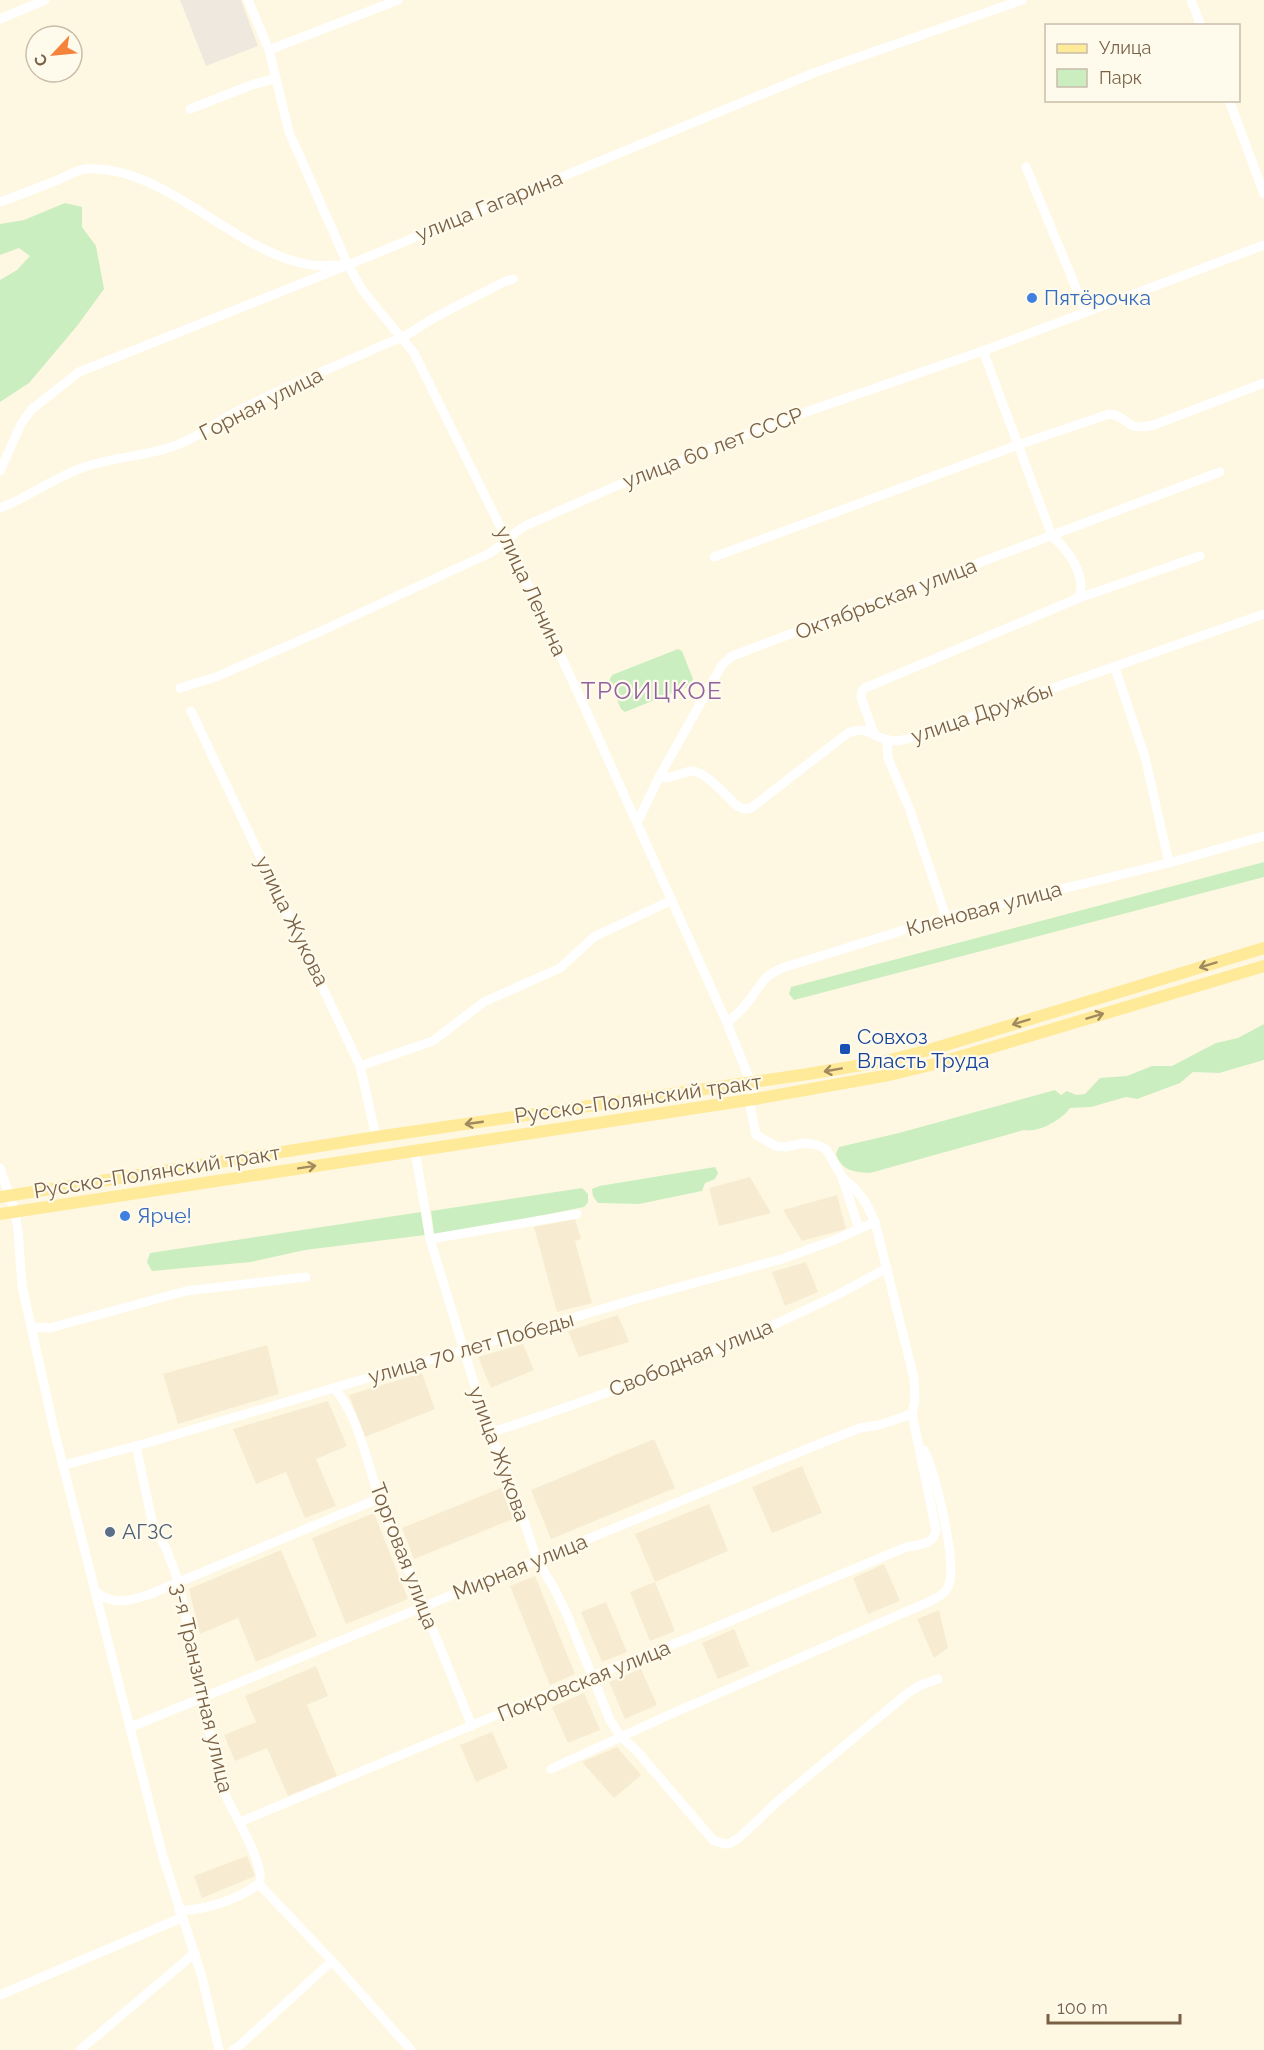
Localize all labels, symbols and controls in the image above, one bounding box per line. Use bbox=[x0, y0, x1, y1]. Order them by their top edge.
north arrow bbox=[24, 24, 84, 84]
legend bbox=[1045, 24, 1240, 102]
text: Улица bbox=[1099, 37, 1151, 58]
text: С bbox=[30, 51, 52, 69]
text: Парк bbox=[1099, 67, 1142, 88]
street label: улица Гагарина bbox=[412, 165, 566, 246]
place label: Пятёрочка bbox=[1044, 285, 1151, 310]
marker: Пятёрочка bbox=[1025, 291, 1039, 305]
street label: Горная улица bbox=[195, 362, 327, 445]
street label: улица 60 лет СССР bbox=[619, 402, 807, 493]
street label: улица Ленина bbox=[490, 522, 573, 660]
street label: Октябрьская улица bbox=[792, 552, 980, 645]
district label: ТРОИЦКОЕ bbox=[581, 676, 723, 705]
street label: улица Дружбы bbox=[908, 677, 1056, 748]
street label: улица Жукова bbox=[250, 852, 335, 990]
street label: Кленовая улица bbox=[903, 876, 1064, 941]
one-way arrow bbox=[1199, 960, 1218, 971]
one-way arrow bbox=[1086, 1010, 1105, 1021]
one-way arrow bbox=[1012, 1017, 1031, 1028]
place label: Совхоз Власть Труда bbox=[857, 1024, 989, 1073]
marker: Совхоз Власть Труда bbox=[838, 1042, 852, 1056]
one-way arrow bbox=[823, 1065, 843, 1076]
street label: Русско-Полянский тракт bbox=[513, 1069, 763, 1128]
one-way arrow bbox=[464, 1117, 484, 1128]
street label: Русско-Полянский тракт bbox=[32, 1140, 282, 1203]
one-way arrow bbox=[297, 1162, 316, 1173]
place label: Ярче! bbox=[137, 1203, 192, 1228]
marker: Ярче! bbox=[118, 1209, 132, 1223]
street label: улица 70 лет Победы bbox=[365, 1306, 577, 1389]
street label: Свободная улица bbox=[605, 1313, 776, 1402]
street label: улица Жукова bbox=[464, 1383, 535, 1525]
street label: Торговая улица bbox=[365, 1479, 444, 1632]
place label: АГЗС bbox=[122, 1519, 173, 1544]
marker: АГЗС bbox=[103, 1525, 117, 1539]
street label: Мирная улица bbox=[449, 1528, 591, 1605]
street label: 3-я Транзитная улица bbox=[166, 1581, 239, 1795]
street label: Покровская улица bbox=[494, 1634, 674, 1727]
scale bar bbox=[1048, 1987, 1180, 2025]
text: 100 m bbox=[1057, 1997, 1108, 2018]

